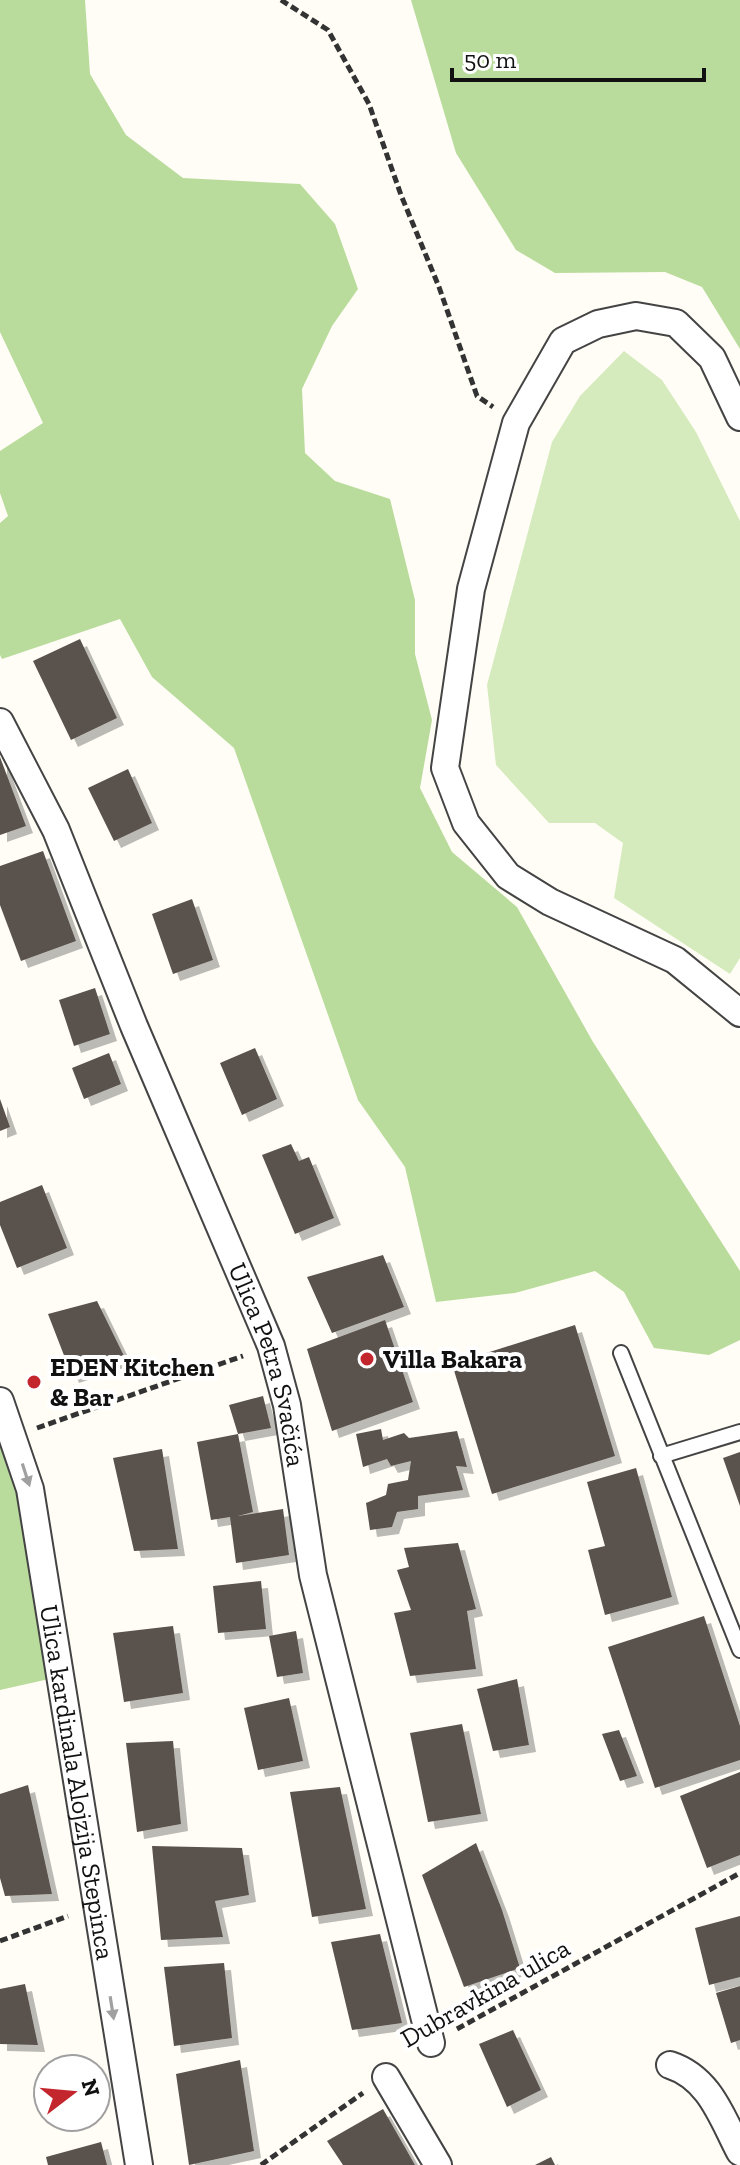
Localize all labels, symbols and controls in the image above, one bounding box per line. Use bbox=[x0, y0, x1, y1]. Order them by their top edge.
scale bar bbox=[452, 32, 704, 82]
text: 50 m bbox=[464, 45, 517, 74]
street label: Ulica Petra Svačića bbox=[221, 1258, 312, 1469]
place label: Villa Bakara bbox=[383, 1343, 522, 1375]
marker: Villa Bakara bbox=[358, 1350, 376, 1368]
place label: EDEN Kitchen & Bar bbox=[50, 1351, 215, 1413]
marker: EDEN Kitchen & Bar bbox=[25, 1373, 43, 1391]
one-way arrow bbox=[20, 1463, 32, 1487]
street label: Ulica kardinala Alojzija Stepinca bbox=[33, 1603, 122, 1962]
street label: Dubravkina ulica bbox=[395, 1931, 576, 2054]
one-way arrow bbox=[107, 1996, 119, 2021]
north arrow bbox=[32, 2053, 112, 2133]
text: N bbox=[75, 2076, 106, 2100]

